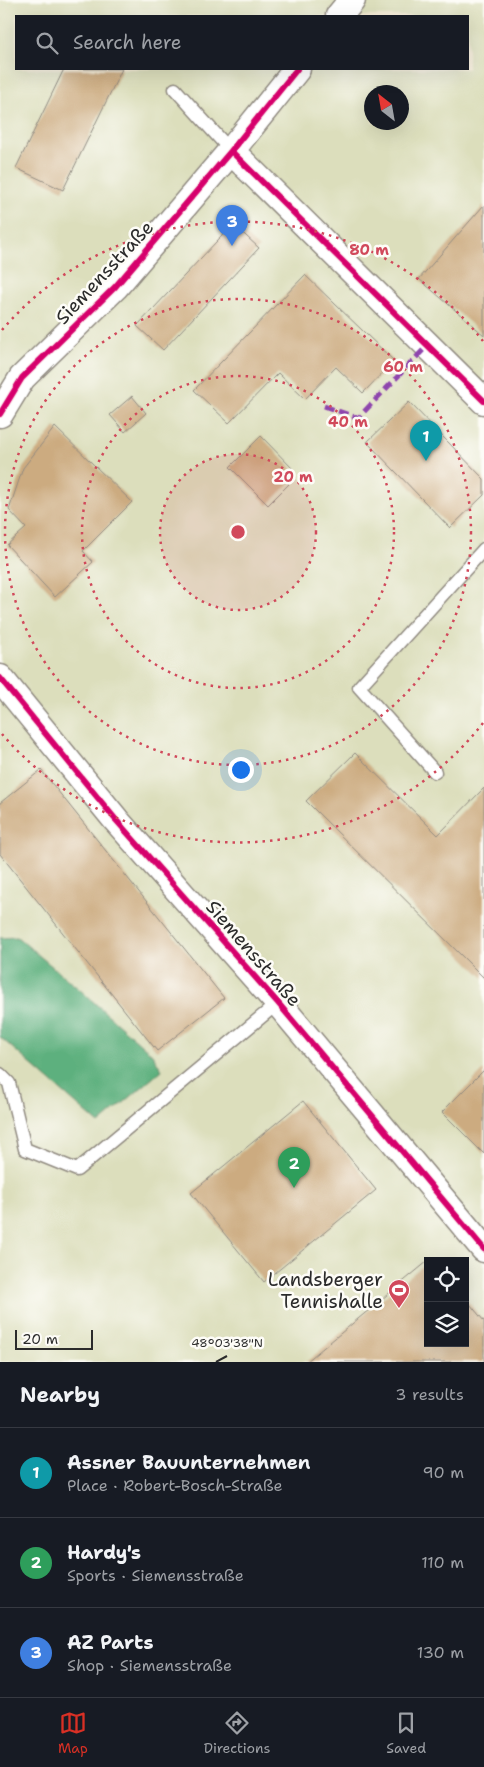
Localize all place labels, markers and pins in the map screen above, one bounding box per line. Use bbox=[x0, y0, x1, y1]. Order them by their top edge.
pin: 3 bbox=[216, 205, 248, 246]
pin: 1 bbox=[410, 420, 442, 461]
centre of rings bbox=[229, 523, 247, 541]
pin: 2 bbox=[278, 1147, 310, 1188]
place label: Landsberger Tennishalle bbox=[268, 1267, 383, 1314]
sports icon: Landsberger Tennishalle bbox=[387, 1278, 411, 1309]

